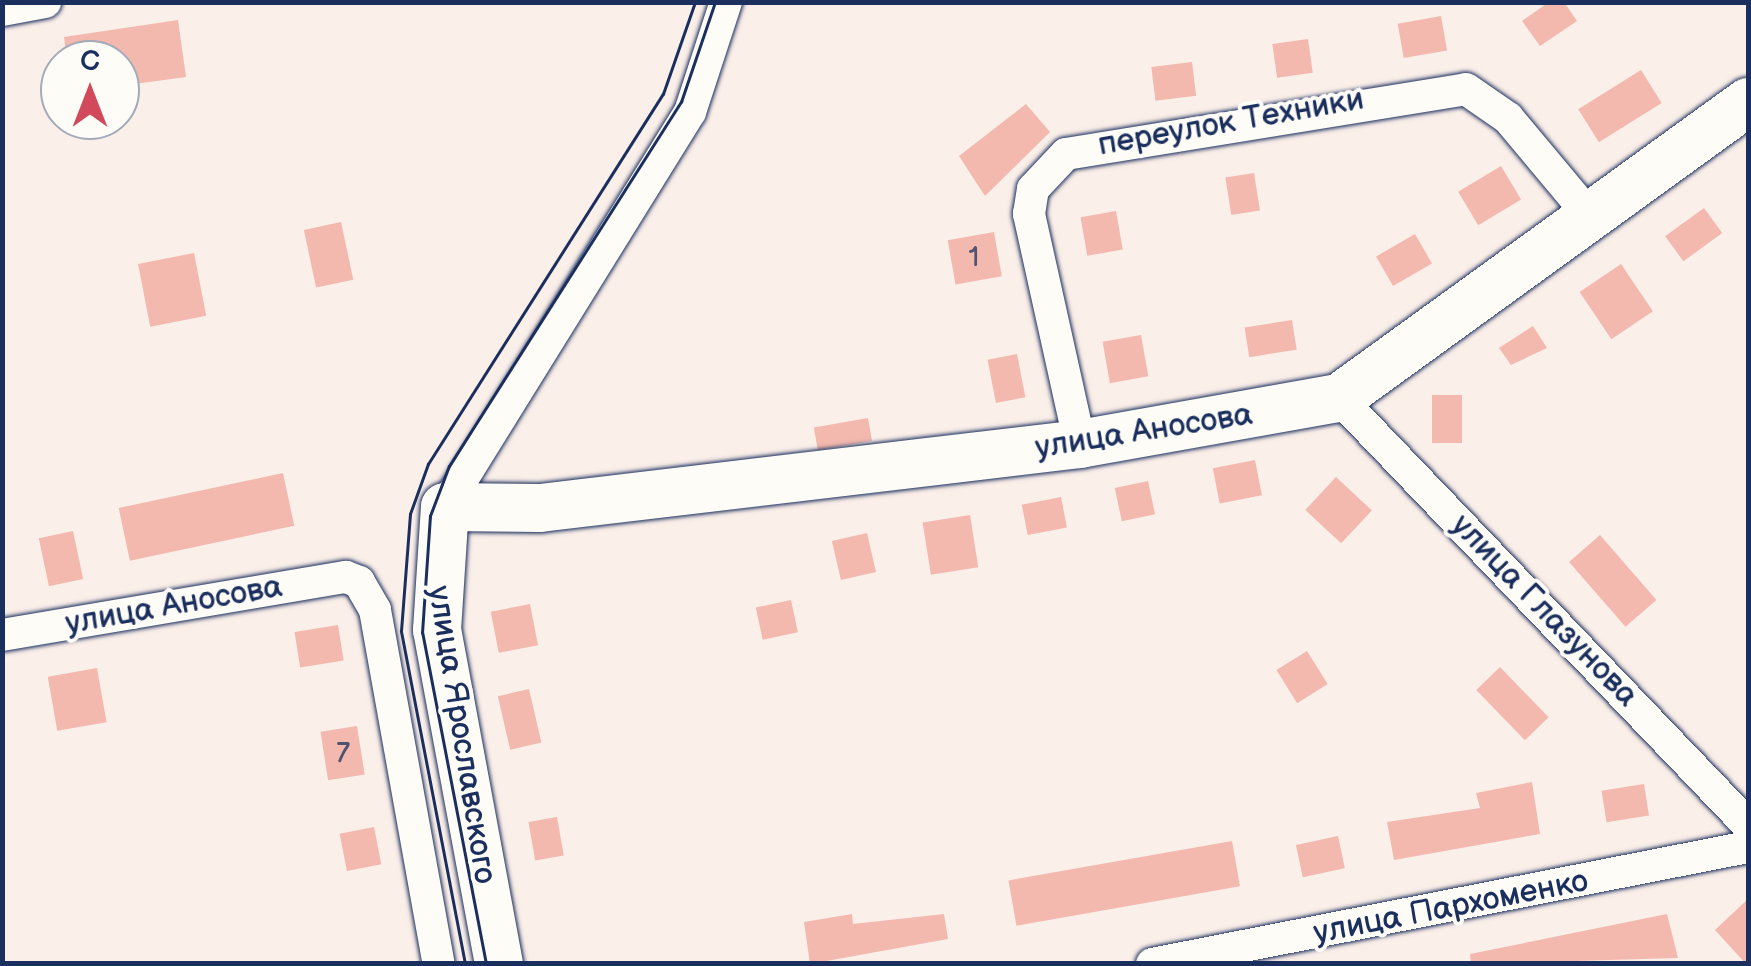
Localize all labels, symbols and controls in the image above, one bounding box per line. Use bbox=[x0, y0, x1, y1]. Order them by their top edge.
north arrow bbox=[40, 40, 140, 140]
text: С bbox=[80, 45, 100, 78]
street label: переулок Техники bbox=[1095, 81, 1367, 165]
house number: 1 bbox=[969, 241, 979, 275]
street label: улица Аносова bbox=[1033, 396, 1255, 468]
street label: улица Глазунова bbox=[1442, 507, 1646, 715]
street label: улица Аносова bbox=[63, 568, 285, 644]
street label: улица Ярославского bbox=[418, 583, 504, 887]
house number: 7 bbox=[336, 737, 350, 771]
street label: улица Пархоменко bbox=[1311, 863, 1591, 953]

